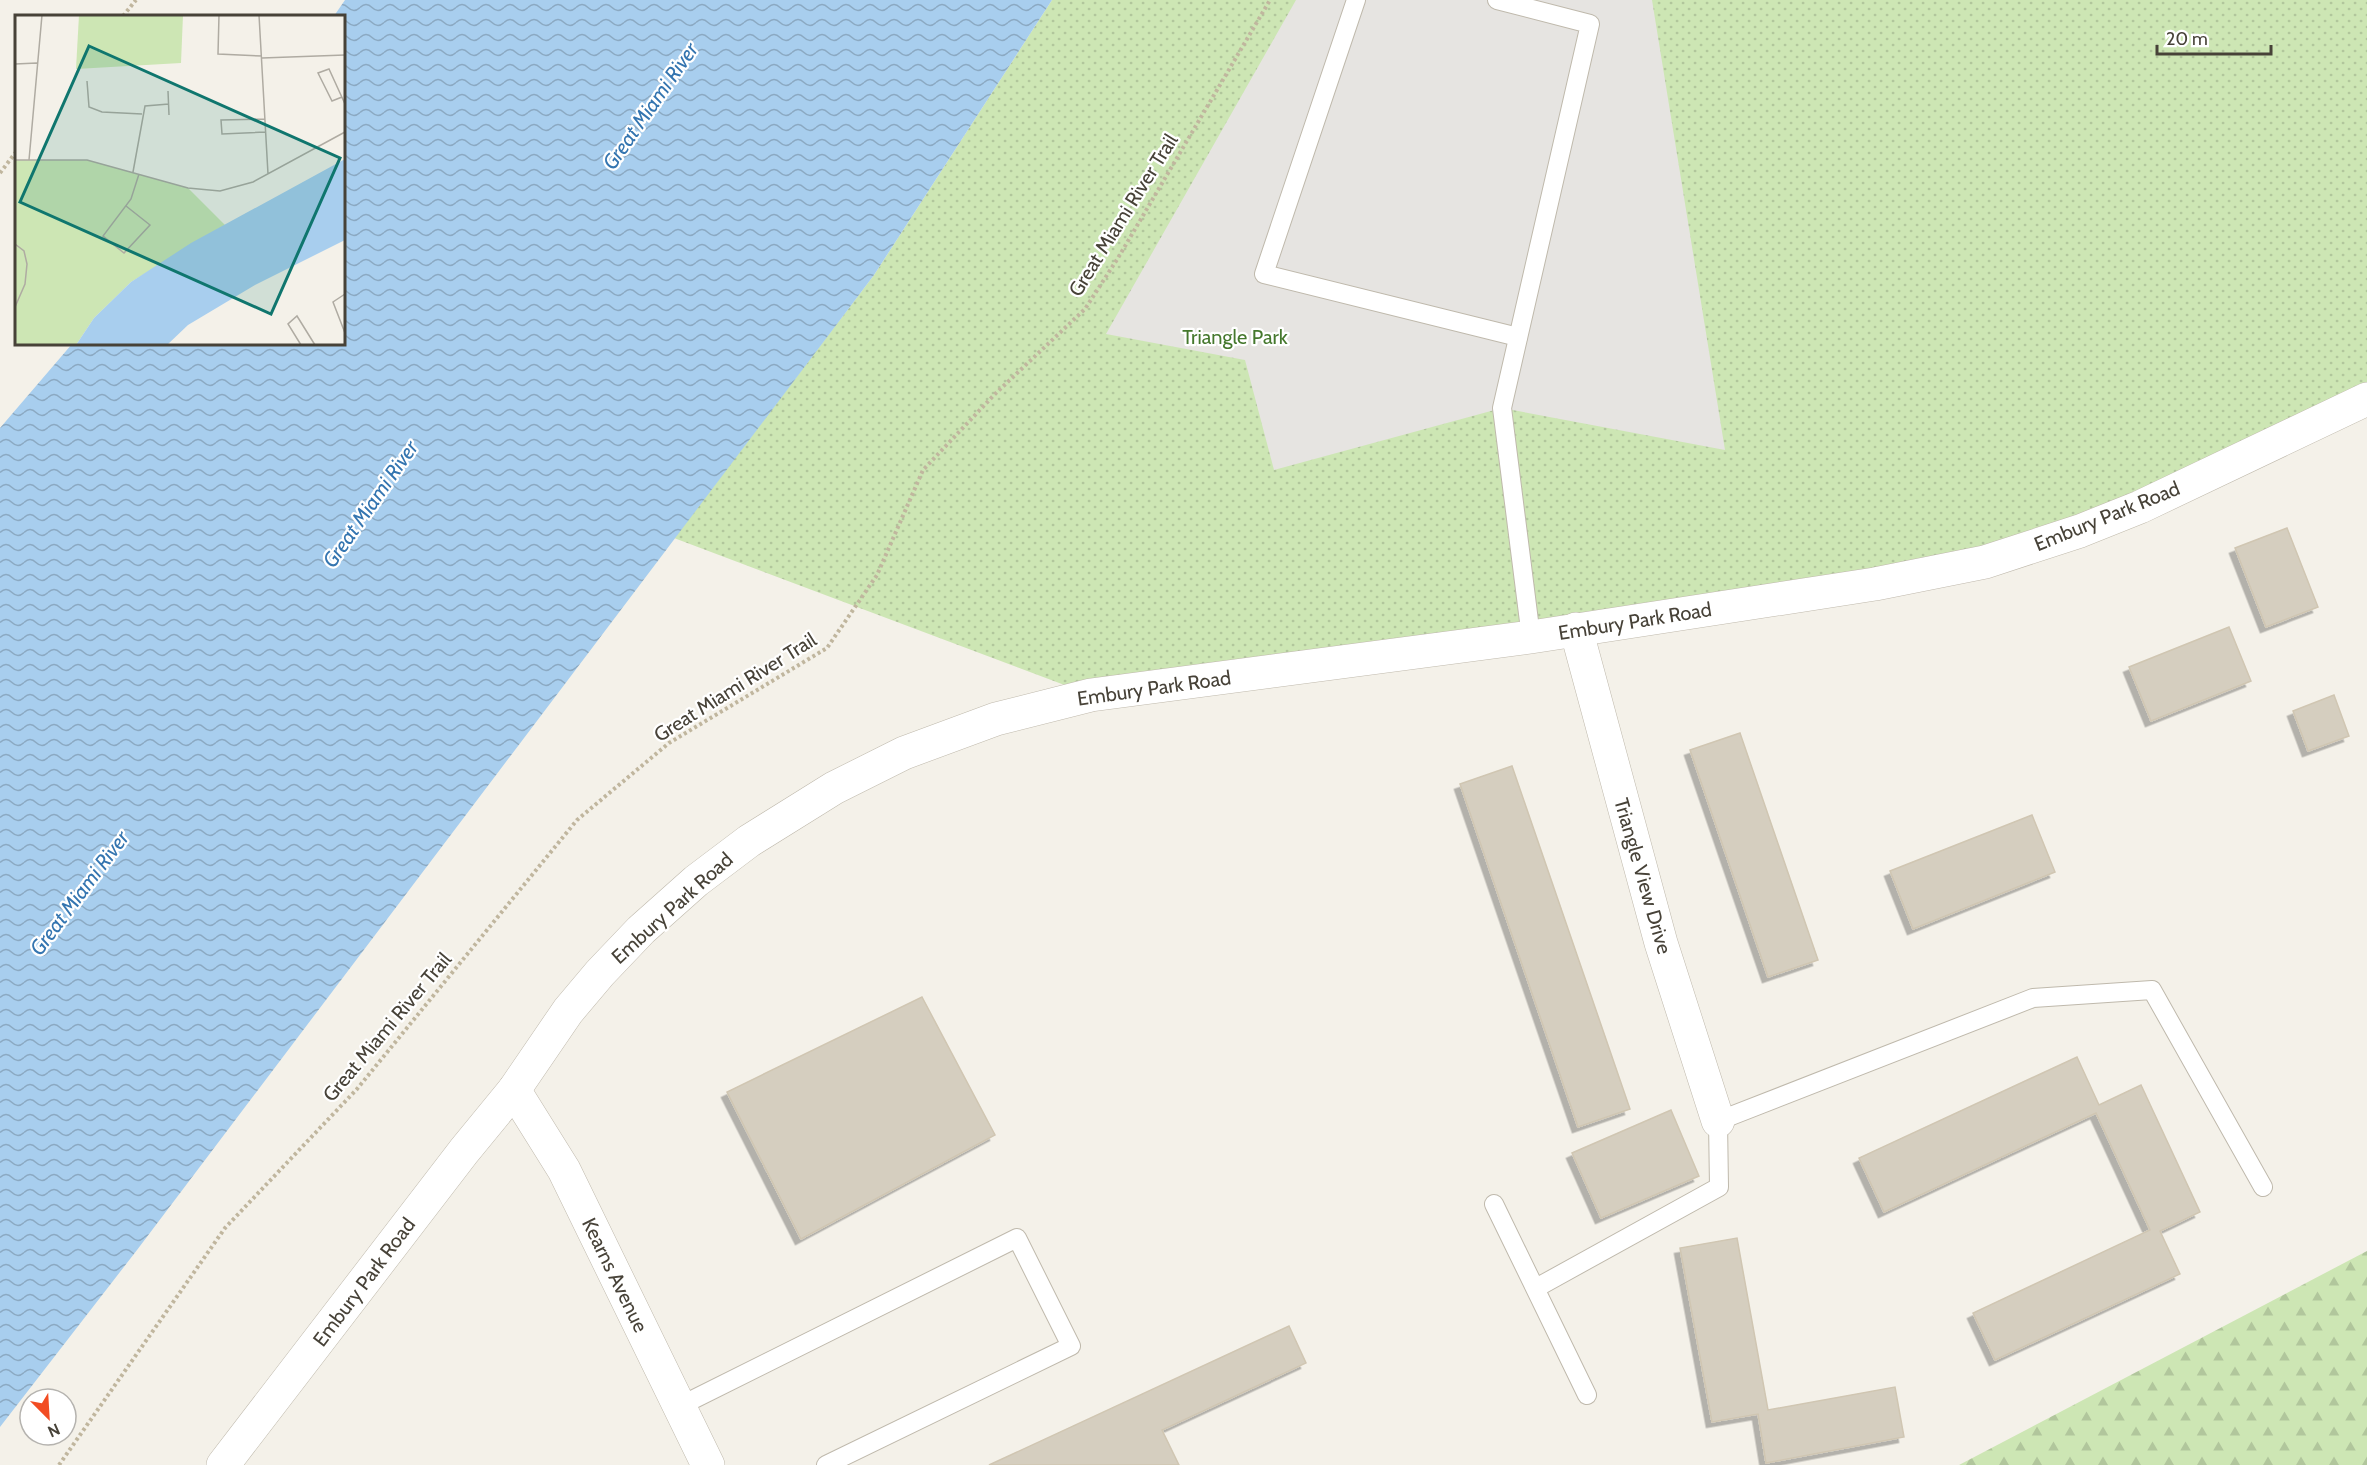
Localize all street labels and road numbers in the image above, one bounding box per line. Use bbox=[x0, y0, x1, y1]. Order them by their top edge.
street label: Great Miami River Trail bbox=[1063, 129, 1183, 301]
street label: Embury Park Road bbox=[2031, 476, 2183, 556]
street label: Embury Park Road bbox=[1557, 597, 1713, 645]
street label: Great Miami River Trail bbox=[649, 627, 821, 747]
street label: Embury Park Road bbox=[1076, 665, 1232, 711]
street label: Triangle View Drive bbox=[1609, 795, 1677, 957]
street label: Embury Park Road bbox=[606, 847, 738, 969]
street label: Great Miami River Trail bbox=[318, 947, 456, 1106]
street label: Embury Park Road bbox=[308, 1213, 420, 1351]
street label: Kearns Avenue bbox=[577, 1214, 653, 1336]

